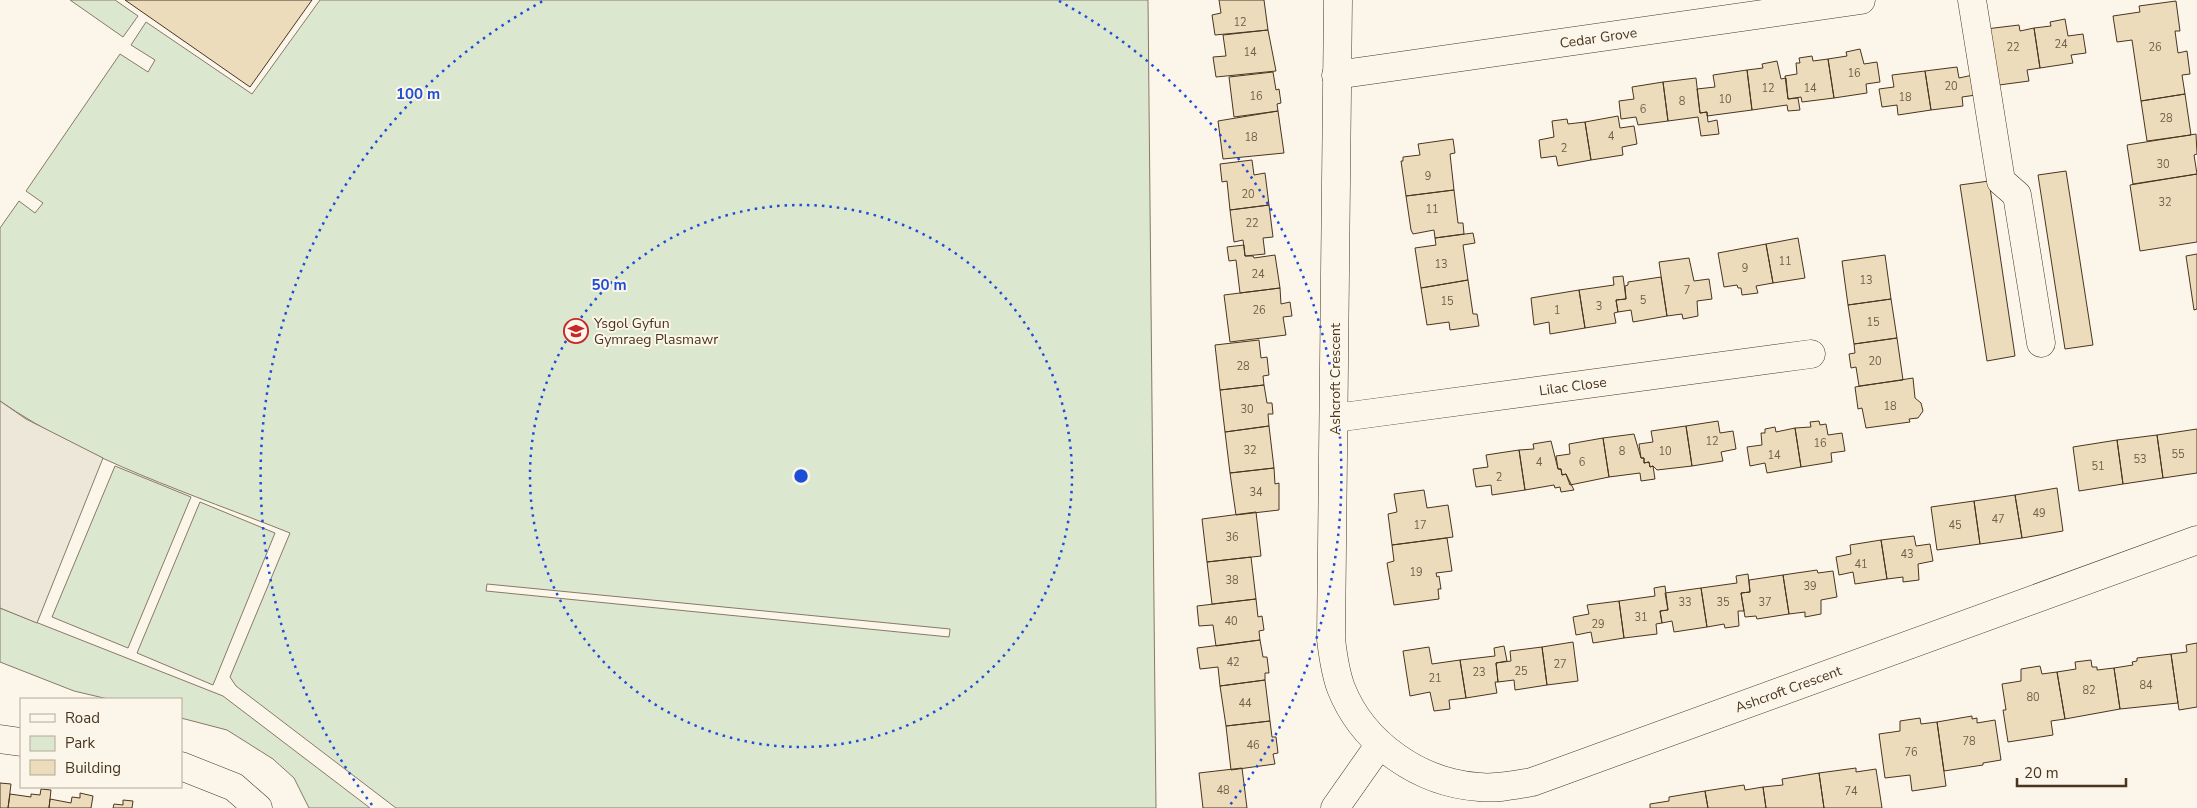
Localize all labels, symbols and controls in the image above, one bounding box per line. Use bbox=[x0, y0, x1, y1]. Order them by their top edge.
house number: 12 bbox=[1233, 15, 1247, 30]
street label: Cedar Grove bbox=[1558, 23, 1638, 52]
house number: 24 bbox=[2054, 37, 2068, 52]
house number: 22 bbox=[2006, 40, 2020, 55]
house number: 26 bbox=[2148, 40, 2162, 55]
house number: 14 bbox=[1243, 45, 1257, 60]
house number: 16 bbox=[1847, 66, 1861, 81]
house number: 20 bbox=[1944, 79, 1958, 94]
house number: 12 bbox=[1761, 81, 1775, 96]
house number: 14 bbox=[1803, 81, 1817, 96]
text: 100 m bbox=[396, 84, 440, 104]
house number: 16 bbox=[1249, 89, 1263, 104]
house number: 18 bbox=[1898, 90, 1912, 105]
house number: 10 bbox=[1718, 92, 1732, 107]
house number: 8 bbox=[1679, 94, 1686, 109]
house number: 6 bbox=[1640, 102, 1647, 117]
house number: 28 bbox=[2159, 111, 2173, 126]
house number: 4 bbox=[1608, 129, 1615, 144]
house number: 18 bbox=[1244, 130, 1258, 145]
house number: 2 bbox=[1561, 141, 1567, 156]
house number: 30 bbox=[2156, 157, 2170, 172]
house number: 9 bbox=[1425, 169, 1431, 184]
house number: 20 bbox=[1241, 187, 1255, 202]
house number: 32 bbox=[2158, 195, 2172, 210]
house number: 11 bbox=[1425, 202, 1439, 217]
house number: 22 bbox=[1245, 216, 1259, 231]
house number: 11 bbox=[1778, 254, 1792, 269]
house number: 13 bbox=[1434, 257, 1448, 272]
house number: 9 bbox=[1742, 261, 1748, 276]
house number: 24 bbox=[1251, 267, 1265, 282]
house number: 13 bbox=[1859, 273, 1873, 288]
text: 50 m bbox=[591, 275, 627, 295]
house number: 7 bbox=[1684, 283, 1690, 298]
house number: 5 bbox=[1640, 293, 1647, 308]
house number: 15 bbox=[1440, 294, 1454, 309]
house number: 3 bbox=[1596, 299, 1602, 314]
house number: 26 bbox=[1252, 303, 1266, 318]
house number: 1 bbox=[1554, 303, 1560, 318]
place label: Ysgol Gyfun Gymraeg Plasmawr bbox=[593, 314, 718, 349]
house number: 15 bbox=[1866, 315, 1880, 330]
school or university icon: Ysgol Gyfun Gymraeg Plasmawr bbox=[563, 318, 589, 344]
street label: Ashcroft Crescent bbox=[1326, 323, 1345, 435]
house number: 20 bbox=[1868, 354, 1882, 369]
house number: 28 bbox=[1236, 359, 1250, 374]
street label: Lilac Close bbox=[1538, 372, 1608, 400]
house number: 18 bbox=[1883, 399, 1897, 414]
house number: 30 bbox=[1240, 402, 1254, 417]
house number: 12 bbox=[1705, 434, 1719, 449]
house number: 16 bbox=[1813, 436, 1827, 451]
house number: 32 bbox=[1243, 443, 1257, 458]
house number: 8 bbox=[1619, 444, 1626, 459]
house number: 10 bbox=[1658, 444, 1672, 459]
house number: 55 bbox=[2171, 447, 2185, 462]
house number: 14 bbox=[1767, 448, 1781, 463]
house number: 53 bbox=[2133, 452, 2147, 467]
house number: 4 bbox=[1536, 455, 1543, 470]
house number: 6 bbox=[1579, 455, 1586, 470]
house number: 51 bbox=[2091, 459, 2105, 474]
centre of rings bbox=[792, 467, 810, 485]
house number: 2 bbox=[1496, 470, 1502, 485]
house number: 34 bbox=[1249, 485, 1263, 500]
house number: 49 bbox=[2032, 506, 2046, 521]
house number: 47 bbox=[1991, 512, 2005, 527]
house number: 17 bbox=[1413, 518, 1427, 533]
house number: 45 bbox=[1948, 518, 1962, 533]
house number: 36 bbox=[1225, 530, 1239, 545]
house number: 43 bbox=[1900, 547, 1914, 562]
house number: 41 bbox=[1854, 557, 1868, 572]
house number: 19 bbox=[1409, 565, 1423, 580]
house number: 38 bbox=[1225, 573, 1239, 588]
house number: 39 bbox=[1803, 579, 1817, 594]
house number: 33 bbox=[1678, 595, 1692, 610]
house number: 35 bbox=[1716, 595, 1730, 610]
house number: 37 bbox=[1758, 595, 1772, 610]
house number: 31 bbox=[1634, 610, 1648, 625]
house number: 40 bbox=[1224, 614, 1238, 629]
house number: 29 bbox=[1591, 617, 1605, 632]
house number: 42 bbox=[1226, 655, 1240, 670]
house number: 27 bbox=[1553, 657, 1567, 672]
street label: Ashcroft Crescent bbox=[1732, 661, 1844, 717]
house number: 25 bbox=[1514, 664, 1528, 679]
house number: 23 bbox=[1472, 665, 1486, 680]
house number: 21 bbox=[1428, 671, 1442, 686]
house number: 84 bbox=[2139, 678, 2153, 693]
house number: 82 bbox=[2082, 683, 2096, 698]
house number: 80 bbox=[2026, 690, 2040, 705]
house number: 44 bbox=[1238, 696, 1252, 711]
legend bbox=[20, 698, 182, 788]
text: Road bbox=[65, 708, 100, 728]
text: Park bbox=[65, 733, 95, 753]
house number: 78 bbox=[1962, 734, 1976, 749]
house number: 46 bbox=[1246, 738, 1260, 753]
house number: 76 bbox=[1904, 745, 1918, 760]
scale bar bbox=[2017, 756, 2126, 788]
text: Building bbox=[65, 758, 121, 778]
text: 20 m bbox=[2024, 763, 2059, 783]
house number: 48 bbox=[1216, 783, 1230, 798]
house number: 74 bbox=[1844, 784, 1858, 799]

